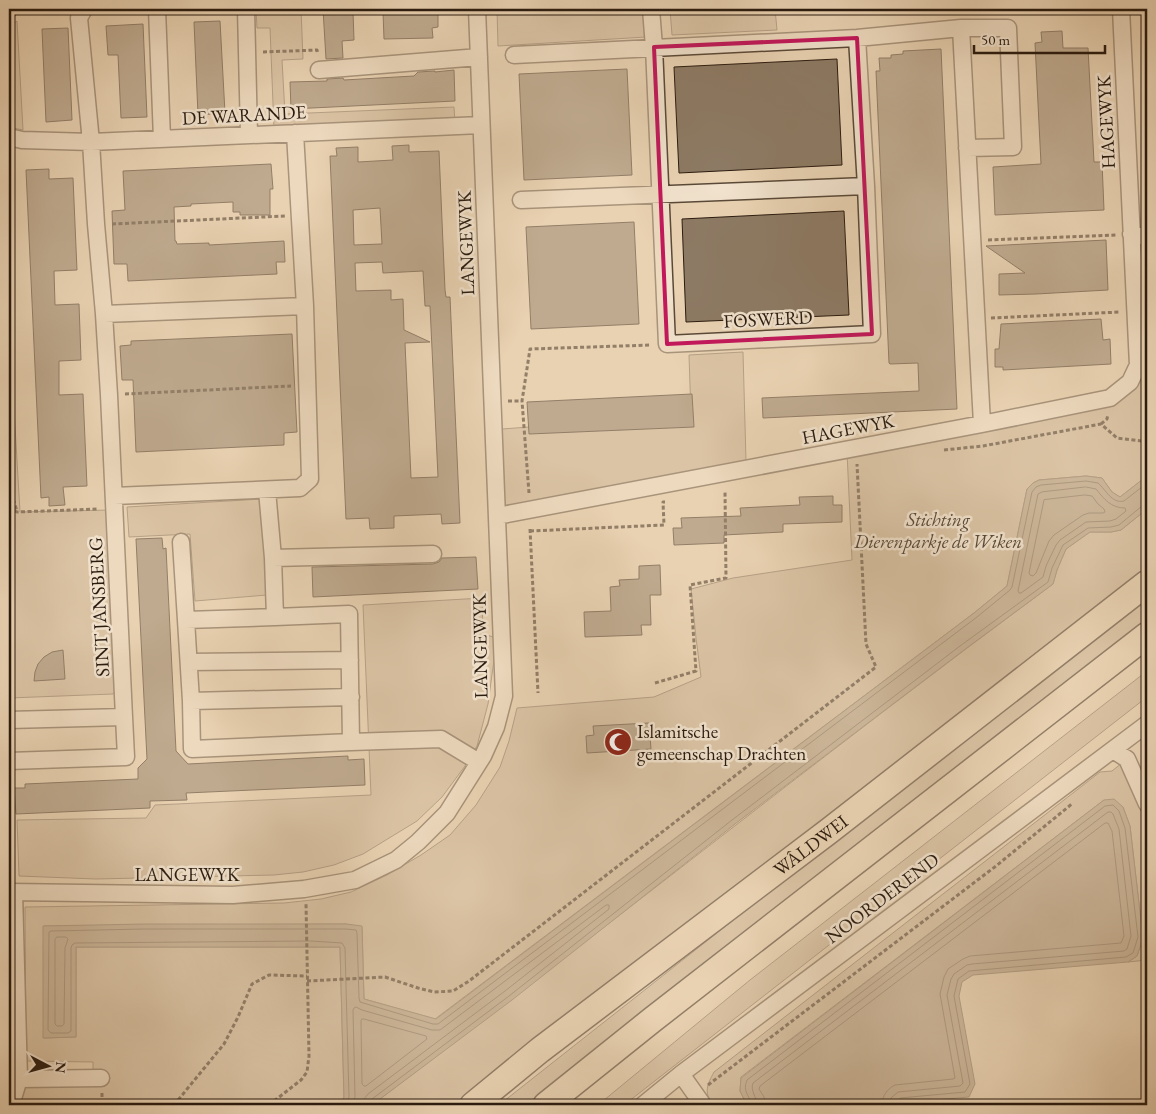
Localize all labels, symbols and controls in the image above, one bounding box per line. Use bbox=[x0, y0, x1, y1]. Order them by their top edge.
scale bar bbox=[974, 22, 1105, 54]
text: 50 m bbox=[981, 30, 1010, 49]
street label: HAGEWYK bbox=[1091, 73, 1121, 170]
street label: DE WARANDE bbox=[181, 99, 307, 131]
street label: LANGEWYK bbox=[452, 189, 480, 296]
street label: FOSWERD bbox=[723, 304, 813, 334]
street label: HAGEWYK bbox=[800, 408, 897, 450]
park label: Stichting Dierenparkje de Wiken bbox=[853, 507, 1022, 554]
street label: SINT JANSBERG bbox=[83, 536, 115, 677]
street label: LANGEWYK bbox=[467, 592, 493, 699]
place label: Islamitsche gemeenschap Drachten bbox=[637, 719, 806, 766]
mosque icon: Islamitsche gemeenschap Drachten bbox=[603, 727, 633, 757]
street label: WÂLDWEI bbox=[768, 808, 853, 881]
street label: NOORDEREND bbox=[820, 847, 944, 949]
street label: LANGEWYK bbox=[134, 862, 241, 887]
north arrow bbox=[22, 1042, 72, 1092]
text: N bbox=[51, 1061, 70, 1075]

